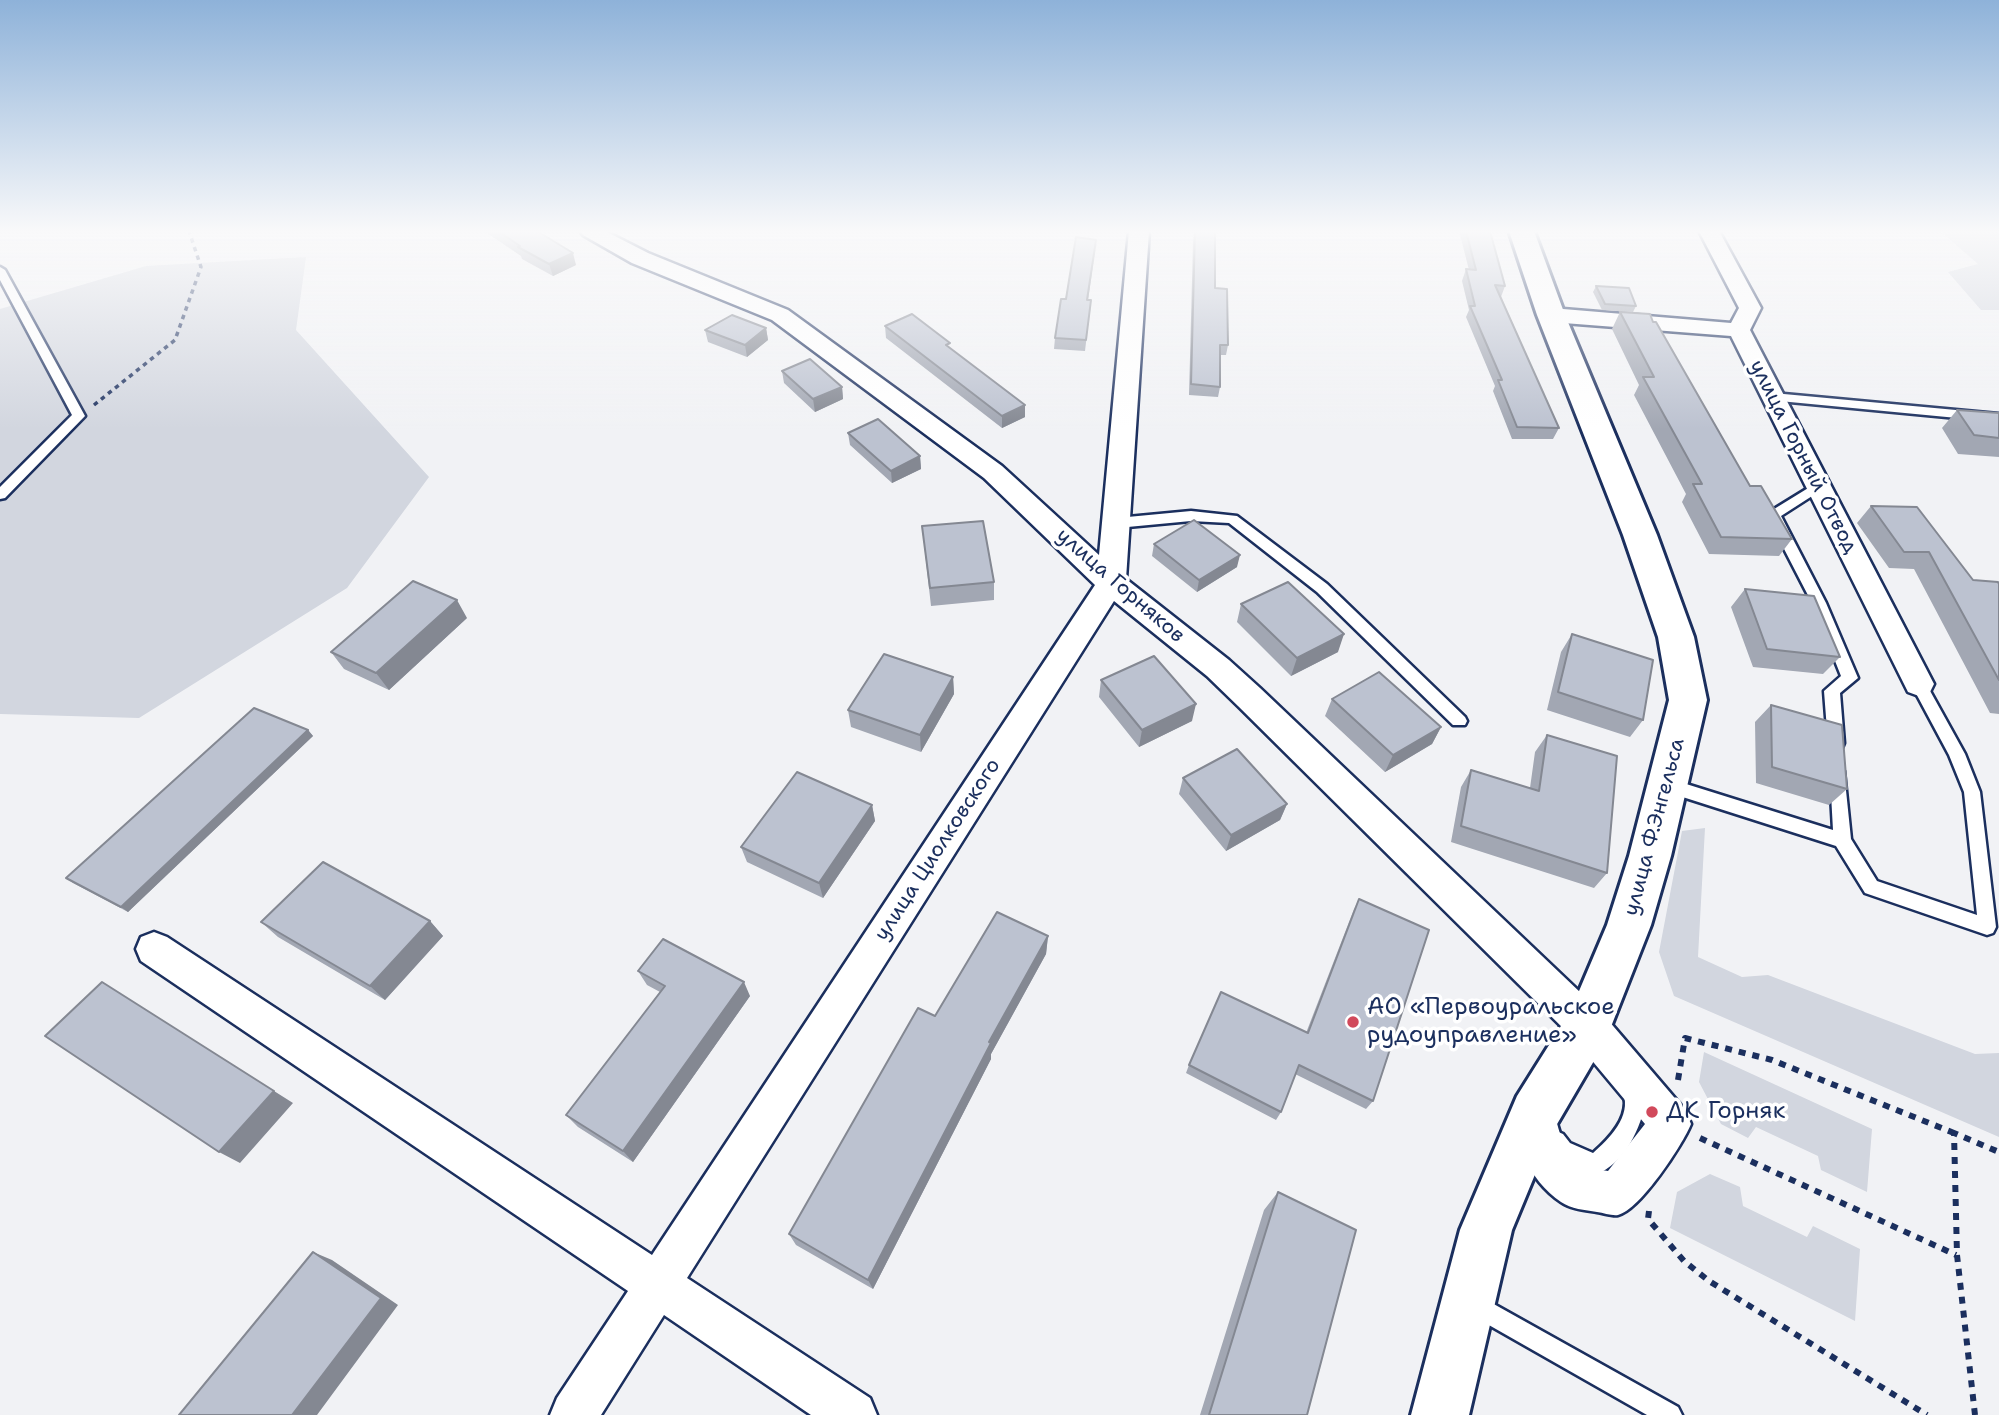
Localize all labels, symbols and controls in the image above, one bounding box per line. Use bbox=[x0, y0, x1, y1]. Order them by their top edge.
street label: улица Горный Отвод bbox=[1743, 356, 1863, 558]
street label: улица Горняков bbox=[1051, 523, 1189, 649]
street label: улица Ф.Энгельса bbox=[1619, 735, 1691, 919]
street label: улица Циолковского bbox=[870, 754, 1006, 946]
place label: АО «Первоуральское рудоуправление» bbox=[1367, 994, 1615, 1050]
marker: АО «Первоуральское рудоуправление» bbox=[1345, 1014, 1361, 1030]
place label: ДК Горняк bbox=[1666, 1098, 1785, 1126]
marker: ДК Горняк bbox=[1644, 1104, 1660, 1120]

